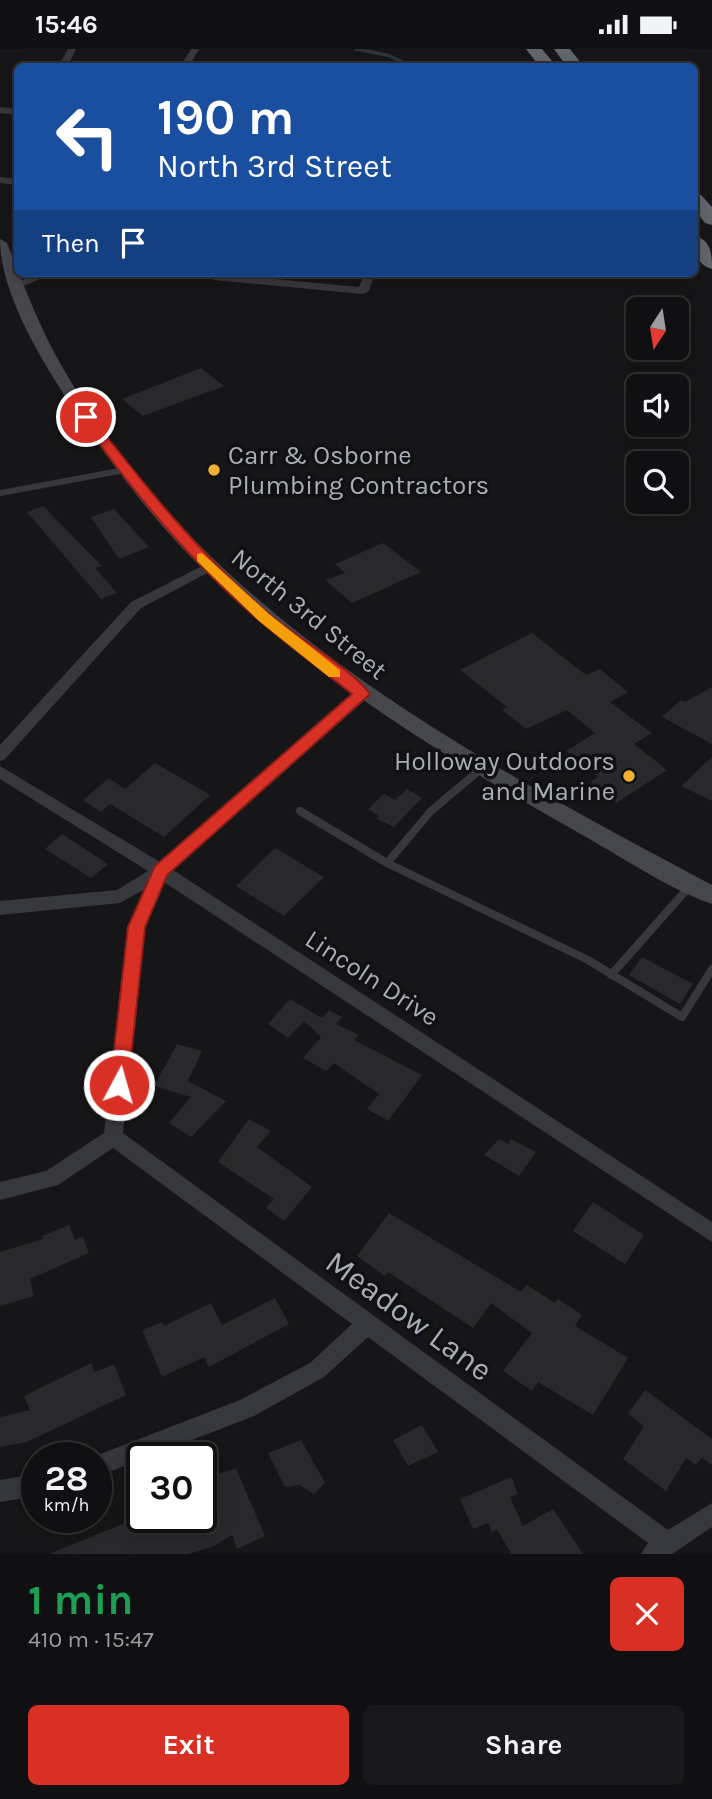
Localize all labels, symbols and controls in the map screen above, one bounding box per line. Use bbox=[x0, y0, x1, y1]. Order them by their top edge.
text: 15:46 bbox=[35, 9, 98, 40]
text: 190 m bbox=[157, 89, 294, 146]
icon: left bbox=[42, 91, 133, 182]
text: North 3rd Street bbox=[157, 148, 392, 185]
icon: arrive bbox=[114, 224, 152, 262]
text: Then bbox=[42, 228, 100, 259]
north arrow bbox=[626, 297, 690, 361]
map controls bbox=[626, 297, 689, 514]
button: sound bbox=[626, 374, 689, 437]
pin bbox=[56, 387, 116, 447]
icon: arrive bbox=[67, 398, 105, 436]
place label: Carr & Osborne Plumbing Contractors bbox=[228, 440, 489, 501]
button: search bbox=[626, 451, 689, 514]
marker: Carr & Osborne Plumbing Contractors bbox=[206, 462, 222, 478]
street label: North 3rd Street bbox=[225, 542, 393, 686]
place label: Holloway Outdoors and Marine bbox=[394, 746, 615, 807]
marker: Holloway Outdoors and Marine bbox=[621, 768, 637, 784]
street label: Lincoln Drive bbox=[299, 923, 445, 1033]
position arrow bbox=[82, 1048, 156, 1122]
street label: Meadow Lane bbox=[319, 1243, 499, 1389]
speed limit sign: 30 bbox=[126, 1442, 217, 1533]
text: 28 bbox=[45, 1458, 88, 1499]
text: km/h bbox=[44, 1494, 89, 1516]
text: 1 min bbox=[28, 1575, 133, 1625]
button: close bbox=[610, 1577, 684, 1651]
text: 410 m · 15:47 bbox=[28, 1626, 154, 1653]
button: Exit bbox=[28, 1705, 349, 1785]
button: Share bbox=[363, 1705, 684, 1785]

